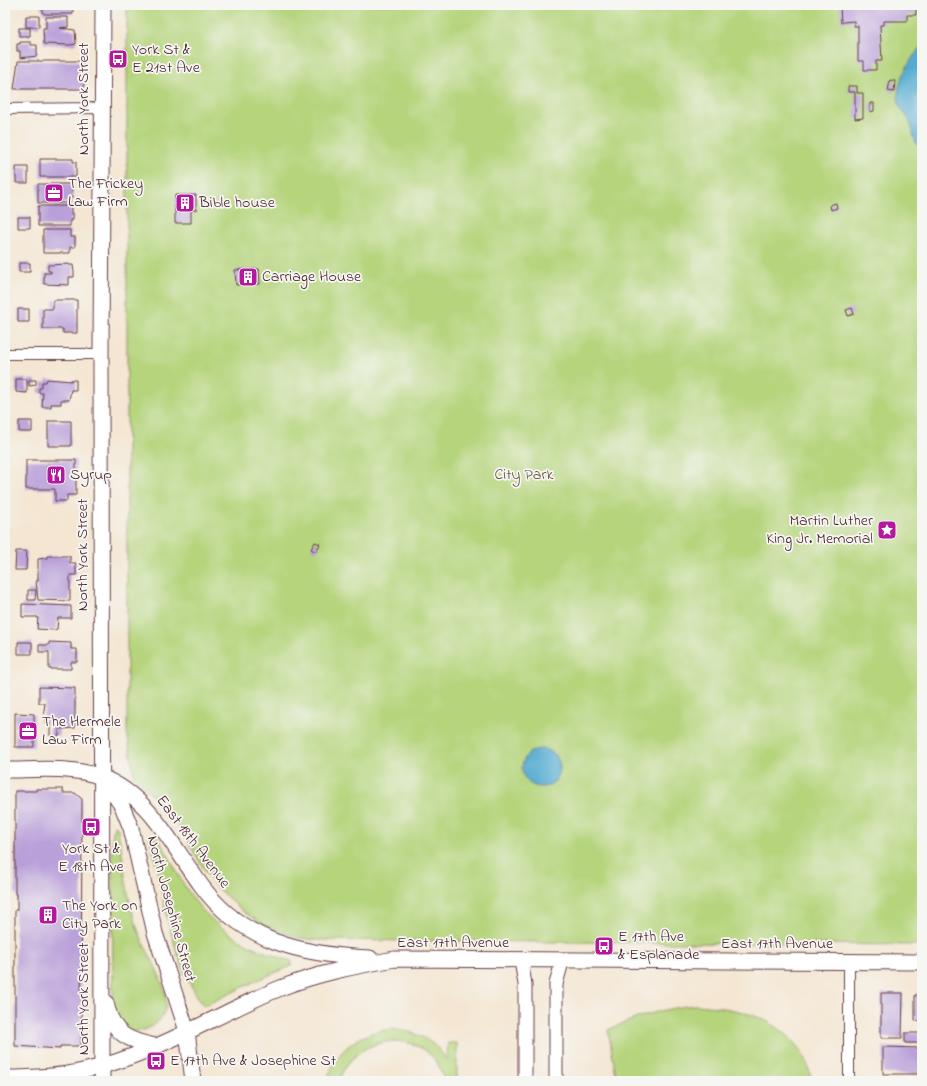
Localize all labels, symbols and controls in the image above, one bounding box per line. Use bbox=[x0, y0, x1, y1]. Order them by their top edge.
place label: York St & E 21st Ave bbox=[132, 38, 201, 80]
street label: North York Street bbox=[72, 42, 96, 155]
bus stop icon: York St & E 21st Ave bbox=[107, 48, 129, 70]
place label: The Frickey Law Firm bbox=[68, 172, 143, 214]
office icon: The Frickey Law Firm bbox=[43, 182, 65, 204]
place label: Bible house bbox=[198, 191, 276, 215]
building icon: Bible house bbox=[174, 192, 196, 214]
place label: Carriage House bbox=[262, 265, 362, 289]
building icon: Carriage House bbox=[237, 266, 259, 288]
place label: Syrup bbox=[70, 463, 112, 487]
park label: City Park bbox=[495, 463, 554, 487]
restaurant icon: Syrup bbox=[45, 464, 67, 486]
street label: North York Street bbox=[71, 498, 95, 611]
place label: Martin Luther King Jr. Memorial bbox=[766, 509, 873, 551]
place icon: Martin Luther King Jr. Memorial bbox=[876, 519, 898, 541]
place label: The Hermele Law Firm bbox=[42, 710, 122, 752]
office icon: The Hermele Law Firm bbox=[17, 720, 39, 742]
street label: East 18th Avenue bbox=[150, 790, 237, 895]
bus stop icon: York St & E 18th Ave bbox=[80, 816, 102, 838]
street label: North Josephine Street bbox=[140, 833, 202, 985]
place label: York St & E 18th Ave bbox=[58, 837, 125, 879]
place label: The York on City Park bbox=[62, 894, 137, 936]
building icon: The York on City Park bbox=[37, 904, 59, 926]
place label: E 17th Ave & Esplanade bbox=[618, 925, 700, 967]
street label: East 17th Avenue bbox=[397, 931, 510, 955]
street label: East 17th Avenue bbox=[721, 932, 834, 956]
bus stop icon: E 17th Ave & Esplanade bbox=[593, 935, 615, 957]
street label: North York Street bbox=[72, 942, 96, 1055]
place label: E 17th Ave & Josephine St bbox=[170, 1049, 337, 1073]
bus stop icon: E 17th Ave & Josephine St bbox=[145, 1050, 167, 1072]

